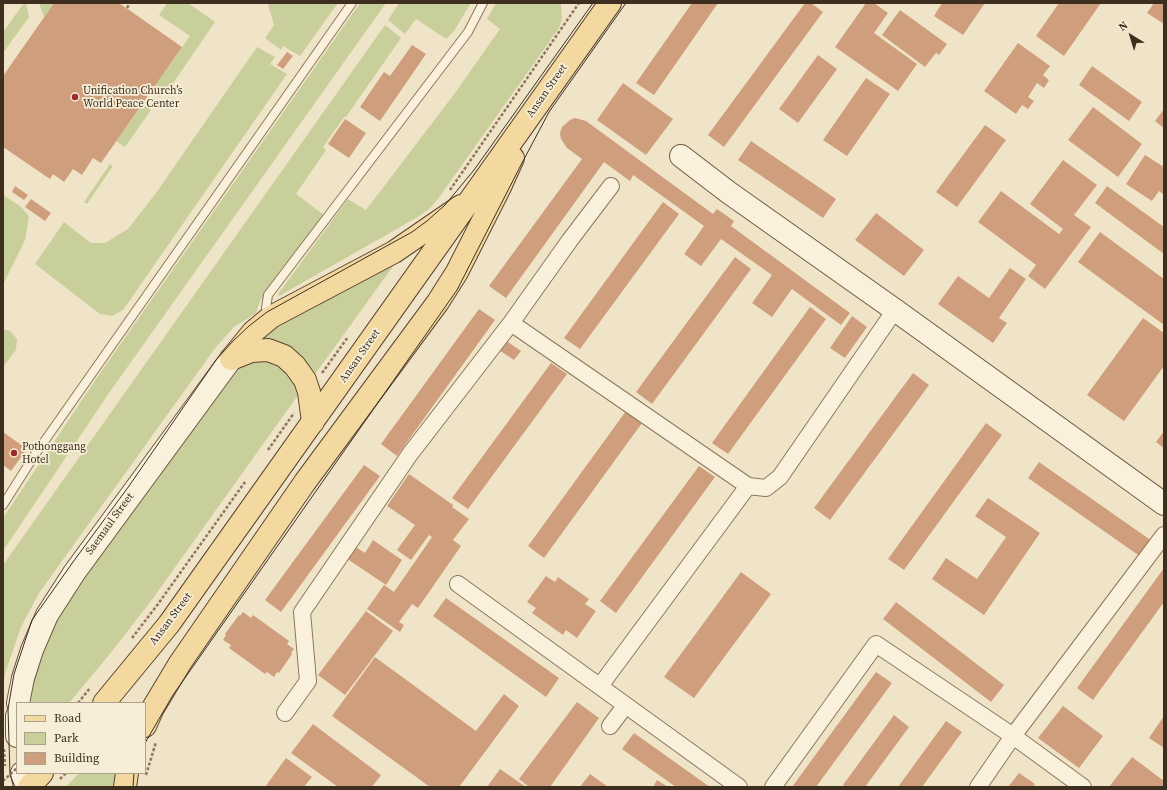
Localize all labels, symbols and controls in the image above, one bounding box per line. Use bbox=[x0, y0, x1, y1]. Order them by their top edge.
north arrow bbox=[1111, 16, 1151, 56]
text: N bbox=[1116, 18, 1131, 35]
street label: Ansan Street bbox=[524, 62, 570, 120]
place label: Unification Church’s World Peace Center bbox=[83, 84, 182, 110]
marker: Unification Church’s World Peace Center bbox=[70, 92, 80, 102]
street label: Ansan Street bbox=[337, 327, 383, 385]
place label: Pothonggang Hotel bbox=[22, 440, 86, 466]
marker: Pothonggang Hotel bbox=[9, 448, 19, 458]
street label: Saemaul Street bbox=[83, 491, 137, 557]
street label: Ansan Street bbox=[147, 590, 195, 648]
legend bbox=[16, 702, 146, 774]
text: Road bbox=[54, 710, 81, 726]
text: Park bbox=[54, 730, 79, 746]
text: Building bbox=[54, 750, 99, 766]

